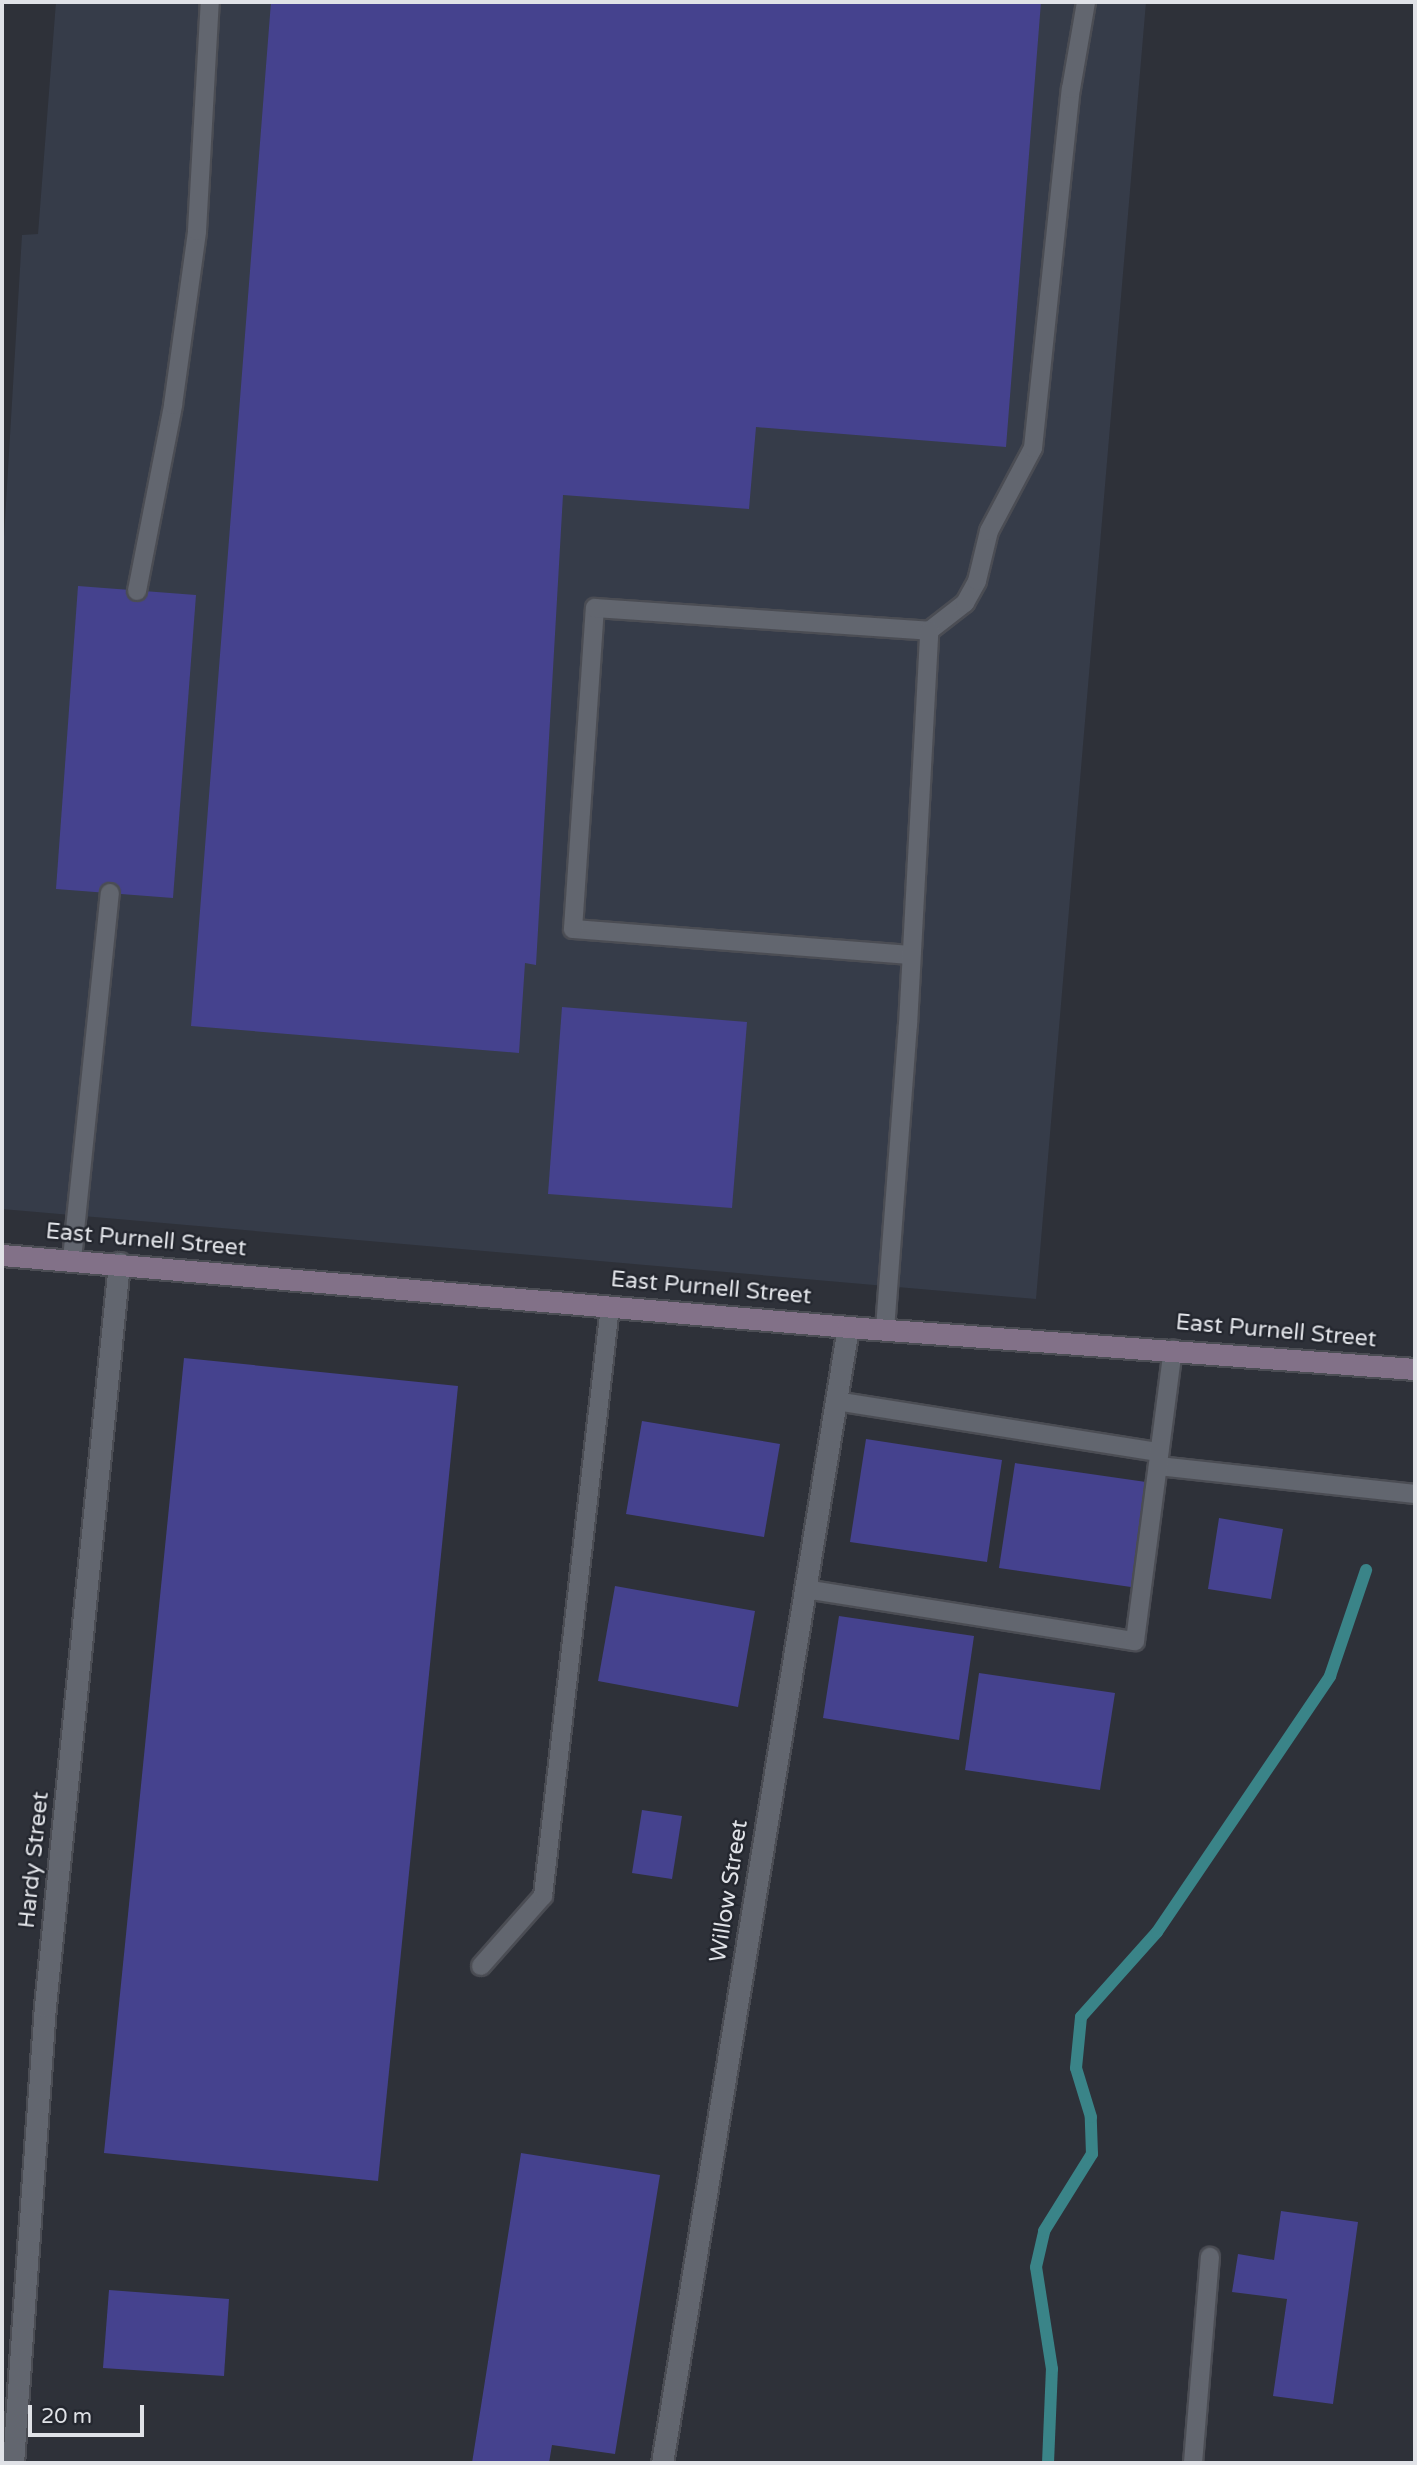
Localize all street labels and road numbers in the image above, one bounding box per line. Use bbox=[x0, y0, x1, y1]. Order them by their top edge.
street label: East Purnell Street bbox=[44, 1217, 248, 1263]
street label: East Purnell Street bbox=[609, 1265, 813, 1311]
street label: East Purnell Street bbox=[1174, 1308, 1378, 1354]
street label: Hardy Street bbox=[13, 1790, 55, 1930]
street label: Willow Street bbox=[704, 1818, 754, 1964]

